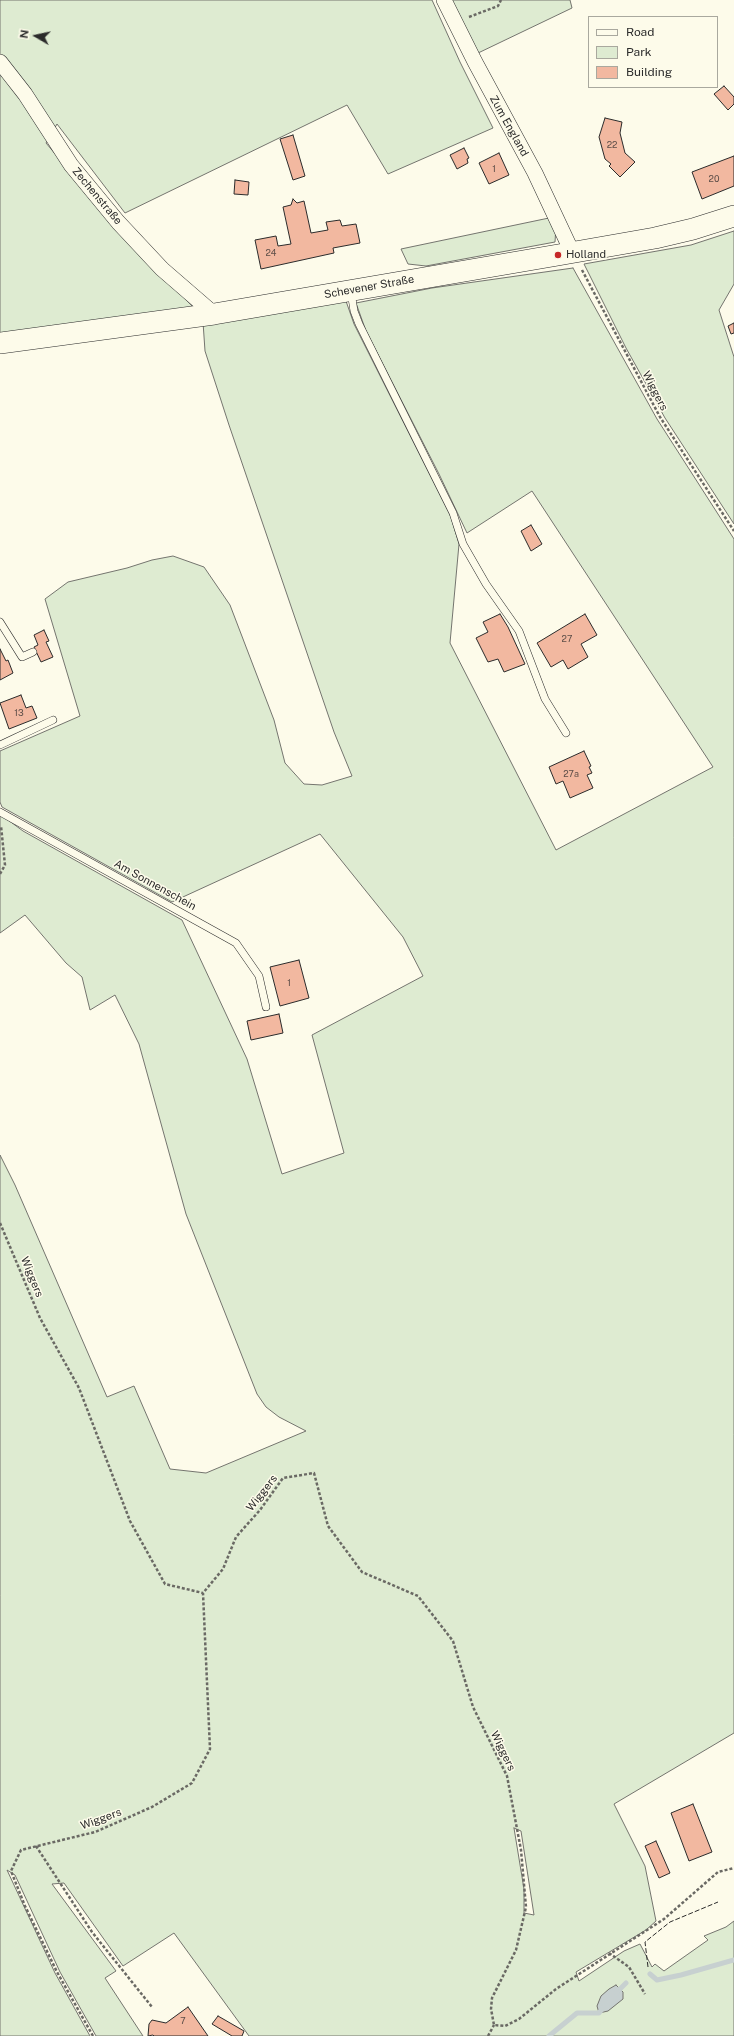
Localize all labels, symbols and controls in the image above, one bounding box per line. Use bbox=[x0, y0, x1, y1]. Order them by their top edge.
north arrow bbox=[16, 16, 56, 56]
legend bbox=[588, 16, 718, 88]
text: Road bbox=[626, 25, 654, 39]
text: N bbox=[18, 29, 31, 39]
text: Park bbox=[626, 45, 652, 59]
text: Building bbox=[626, 65, 672, 79]
street label: Zum England bbox=[487, 93, 531, 159]
house number: 22 bbox=[607, 140, 617, 150]
house number: 1 bbox=[492, 164, 496, 174]
street label: Zechenstraße bbox=[69, 165, 125, 227]
house number: 20 bbox=[709, 174, 719, 184]
house number: 24 bbox=[265, 248, 277, 258]
place label: Holland bbox=[566, 248, 606, 262]
marker: Holland bbox=[553, 250, 563, 260]
street label: Schevener Straße bbox=[323, 273, 415, 301]
street label: Wiggers bbox=[639, 369, 671, 413]
house number: 27 bbox=[562, 634, 572, 644]
house number: 13 bbox=[14, 708, 24, 718]
house number: 27a bbox=[563, 769, 579, 779]
street label: Am Sonnenschein bbox=[112, 857, 198, 913]
house number: 1 bbox=[287, 978, 291, 988]
street label: Wiggers bbox=[18, 1255, 46, 1299]
street label: Wiggers bbox=[244, 1472, 280, 1514]
street label: Wiggers bbox=[488, 1729, 518, 1773]
street label: Wiggers bbox=[79, 1806, 123, 1832]
house number: 7 bbox=[180, 2016, 186, 2026]

